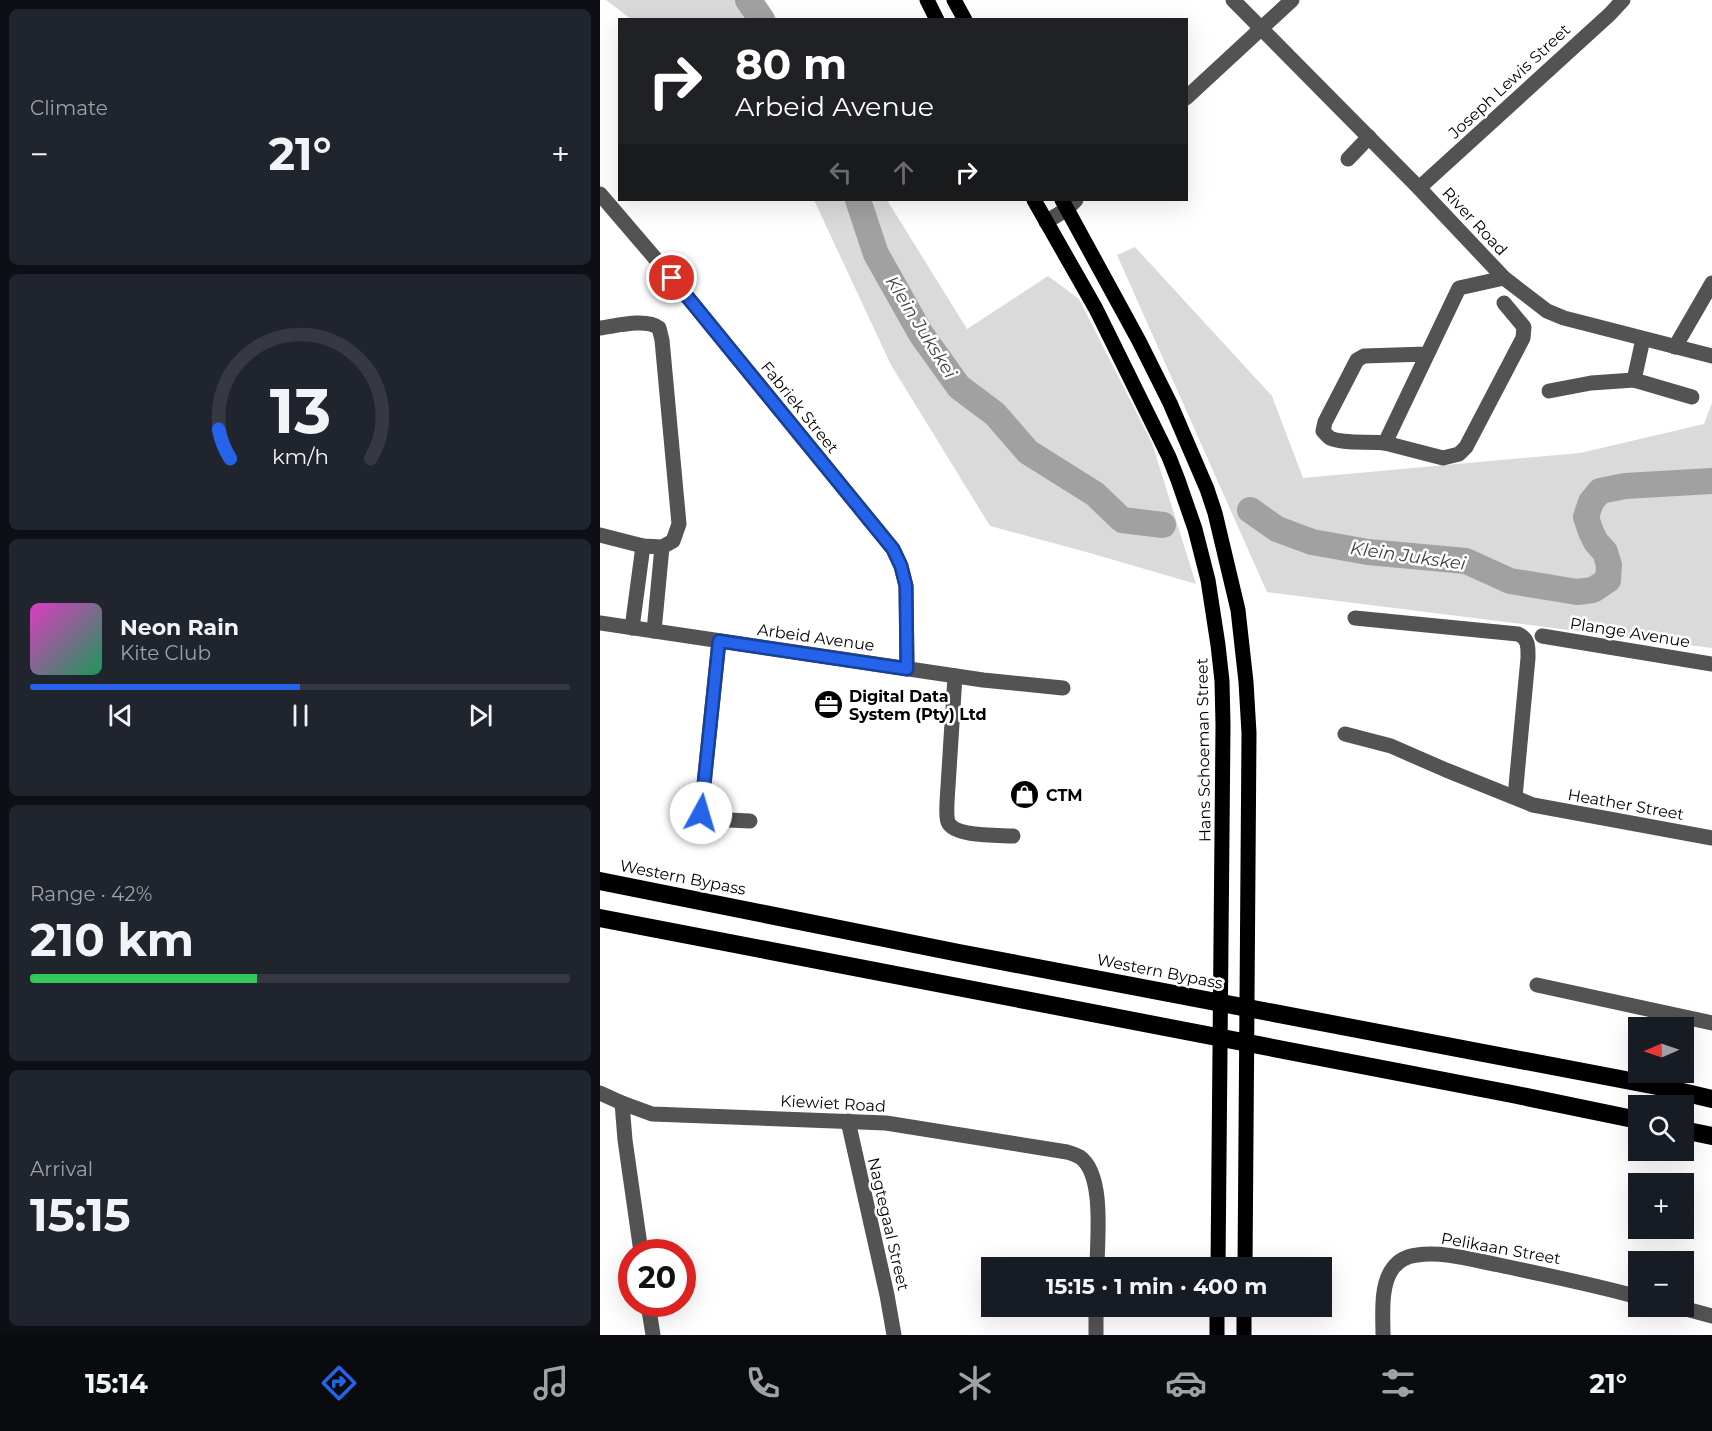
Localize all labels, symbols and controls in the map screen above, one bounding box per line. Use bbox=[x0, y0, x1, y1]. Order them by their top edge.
street label: Joseph Lewis Street bbox=[1444, 20, 1574, 143]
text: 80 m bbox=[735, 38, 847, 90]
icon: right bbox=[636, 42, 714, 120]
text: Arbeid Avenue bbox=[735, 90, 934, 123]
text: Climate bbox=[30, 96, 108, 120]
text: 21° bbox=[268, 126, 332, 181]
text: − bbox=[30, 134, 49, 174]
text: + bbox=[551, 134, 570, 174]
icon: left bbox=[824, 156, 857, 189]
icon: ahead bbox=[887, 156, 920, 189]
icon: right bbox=[950, 156, 983, 189]
street label: River Road bbox=[1438, 183, 1511, 259]
pin bbox=[646, 252, 697, 303]
icon: arrive bbox=[655, 261, 688, 294]
water label: Klein Jukskei bbox=[881, 272, 961, 382]
street label: Fabriek Street bbox=[757, 358, 843, 457]
text: 13 bbox=[269, 373, 331, 449]
text: km/h bbox=[271, 444, 329, 470]
water label: Klein Jukskei bbox=[1349, 537, 1467, 575]
text: Neon Rain bbox=[120, 614, 239, 641]
street label: Plange Avenue bbox=[1569, 614, 1691, 651]
street label: Arbeid Avenue bbox=[756, 620, 876, 655]
text: Kite Club bbox=[120, 641, 211, 665]
street label: Hans Schoeman Street bbox=[1192, 657, 1215, 842]
place label: Digital Data System (Pty) Ltd bbox=[849, 687, 987, 724]
office icon: Digital Data System (Pty) Ltd bbox=[812, 689, 844, 721]
icon: previous bbox=[104, 699, 137, 732]
icon: pause bbox=[284, 699, 317, 732]
icon: next bbox=[464, 699, 497, 732]
shop icon: CTM bbox=[1009, 779, 1041, 811]
position arrow bbox=[669, 781, 733, 845]
street label: Heather Street bbox=[1566, 785, 1686, 824]
place label: CTM bbox=[1046, 786, 1083, 805]
street label: Western Bypass bbox=[618, 856, 748, 899]
text: Range · 42% bbox=[30, 882, 152, 906]
text: 210 km bbox=[30, 912, 194, 967]
street label: Western Bypass bbox=[1095, 950, 1225, 993]
north arrow bbox=[1628, 1017, 1694, 1083]
map controls bbox=[1628, 1017, 1694, 1317]
street label: Kiewiet Road bbox=[780, 1091, 886, 1116]
button: search bbox=[1628, 1095, 1694, 1161]
street label: Nagtegaal Street bbox=[864, 1156, 913, 1293]
text: Arrival bbox=[30, 1157, 93, 1181]
button: + bbox=[1628, 1173, 1694, 1239]
text: 15:15 bbox=[30, 1187, 131, 1242]
street label: Pelikaan Street bbox=[1440, 1229, 1563, 1268]
speed limit sign: 20 bbox=[618, 1239, 696, 1317]
button: − bbox=[1628, 1251, 1694, 1317]
text: 15:15 · 1 min · 400 m bbox=[1046, 1273, 1267, 1300]
icon: directions bbox=[318, 1362, 360, 1404]
icon: music bbox=[530, 1362, 572, 1404]
icon: phone bbox=[742, 1362, 784, 1404]
icon: climate bbox=[954, 1362, 996, 1404]
icon: car bbox=[1165, 1362, 1207, 1404]
icon: filters bbox=[1377, 1362, 1419, 1404]
text: 15:14 bbox=[85, 1367, 148, 1400]
text: 21° bbox=[1589, 1367, 1627, 1400]

